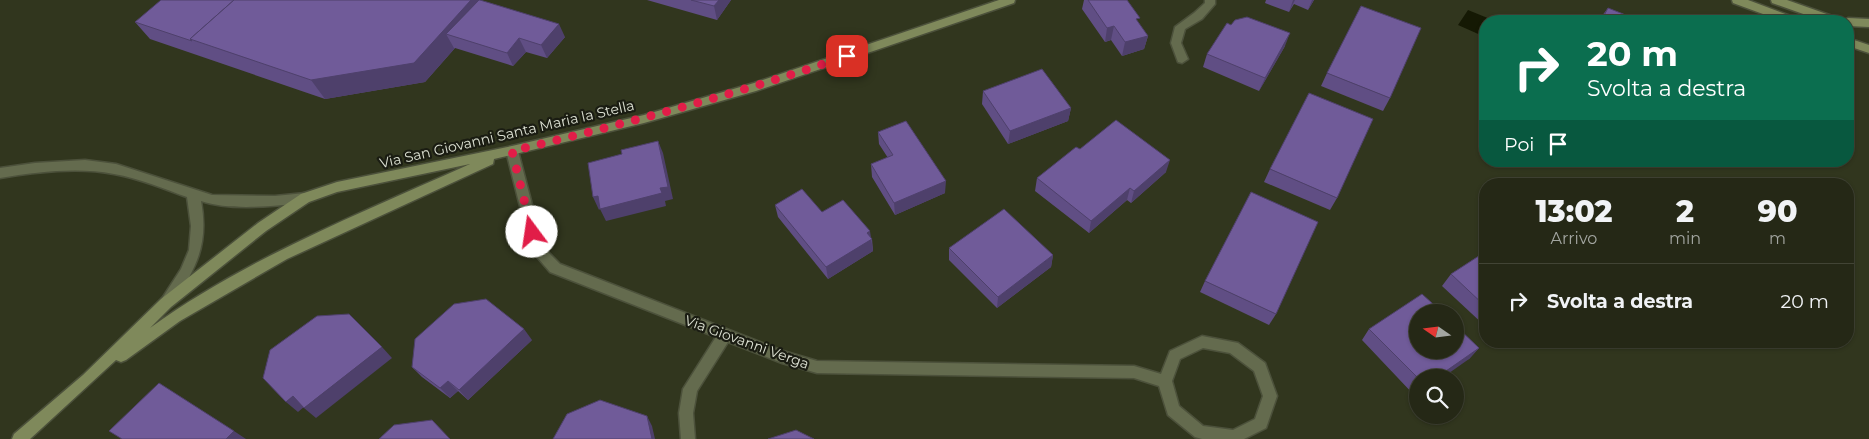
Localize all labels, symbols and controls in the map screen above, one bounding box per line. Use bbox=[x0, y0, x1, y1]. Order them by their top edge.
text: 20 m bbox=[1587, 32, 1678, 75]
pin bbox=[826, 35, 868, 77]
icon: right bbox=[1504, 35, 1569, 100]
icon: arrive bbox=[833, 42, 861, 70]
text: Svolta a destra bbox=[1587, 75, 1746, 102]
street label: Via San Giovanni Santa Maria la Stella bbox=[378, 96, 636, 172]
icon: arrive bbox=[1544, 130, 1572, 158]
text: Poi bbox=[1504, 133, 1534, 156]
text: 13:02 bbox=[1535, 193, 1613, 230]
text: 2 bbox=[1676, 193, 1694, 230]
text: 90 bbox=[1758, 193, 1798, 230]
position arrow bbox=[505, 205, 557, 257]
text: Arrivo bbox=[1551, 229, 1597, 248]
text: min bbox=[1669, 229, 1701, 248]
text: m bbox=[1769, 229, 1786, 248]
icon: right bbox=[1504, 287, 1532, 315]
text: Svolta a destra bbox=[1547, 290, 1693, 313]
text: 20 m bbox=[1781, 290, 1829, 313]
north arrow bbox=[1409, 304, 1464, 359]
map controls bbox=[1409, 304, 1464, 424]
street label: Via Giovanni Verga bbox=[682, 311, 812, 373]
button: search bbox=[1409, 369, 1464, 424]

